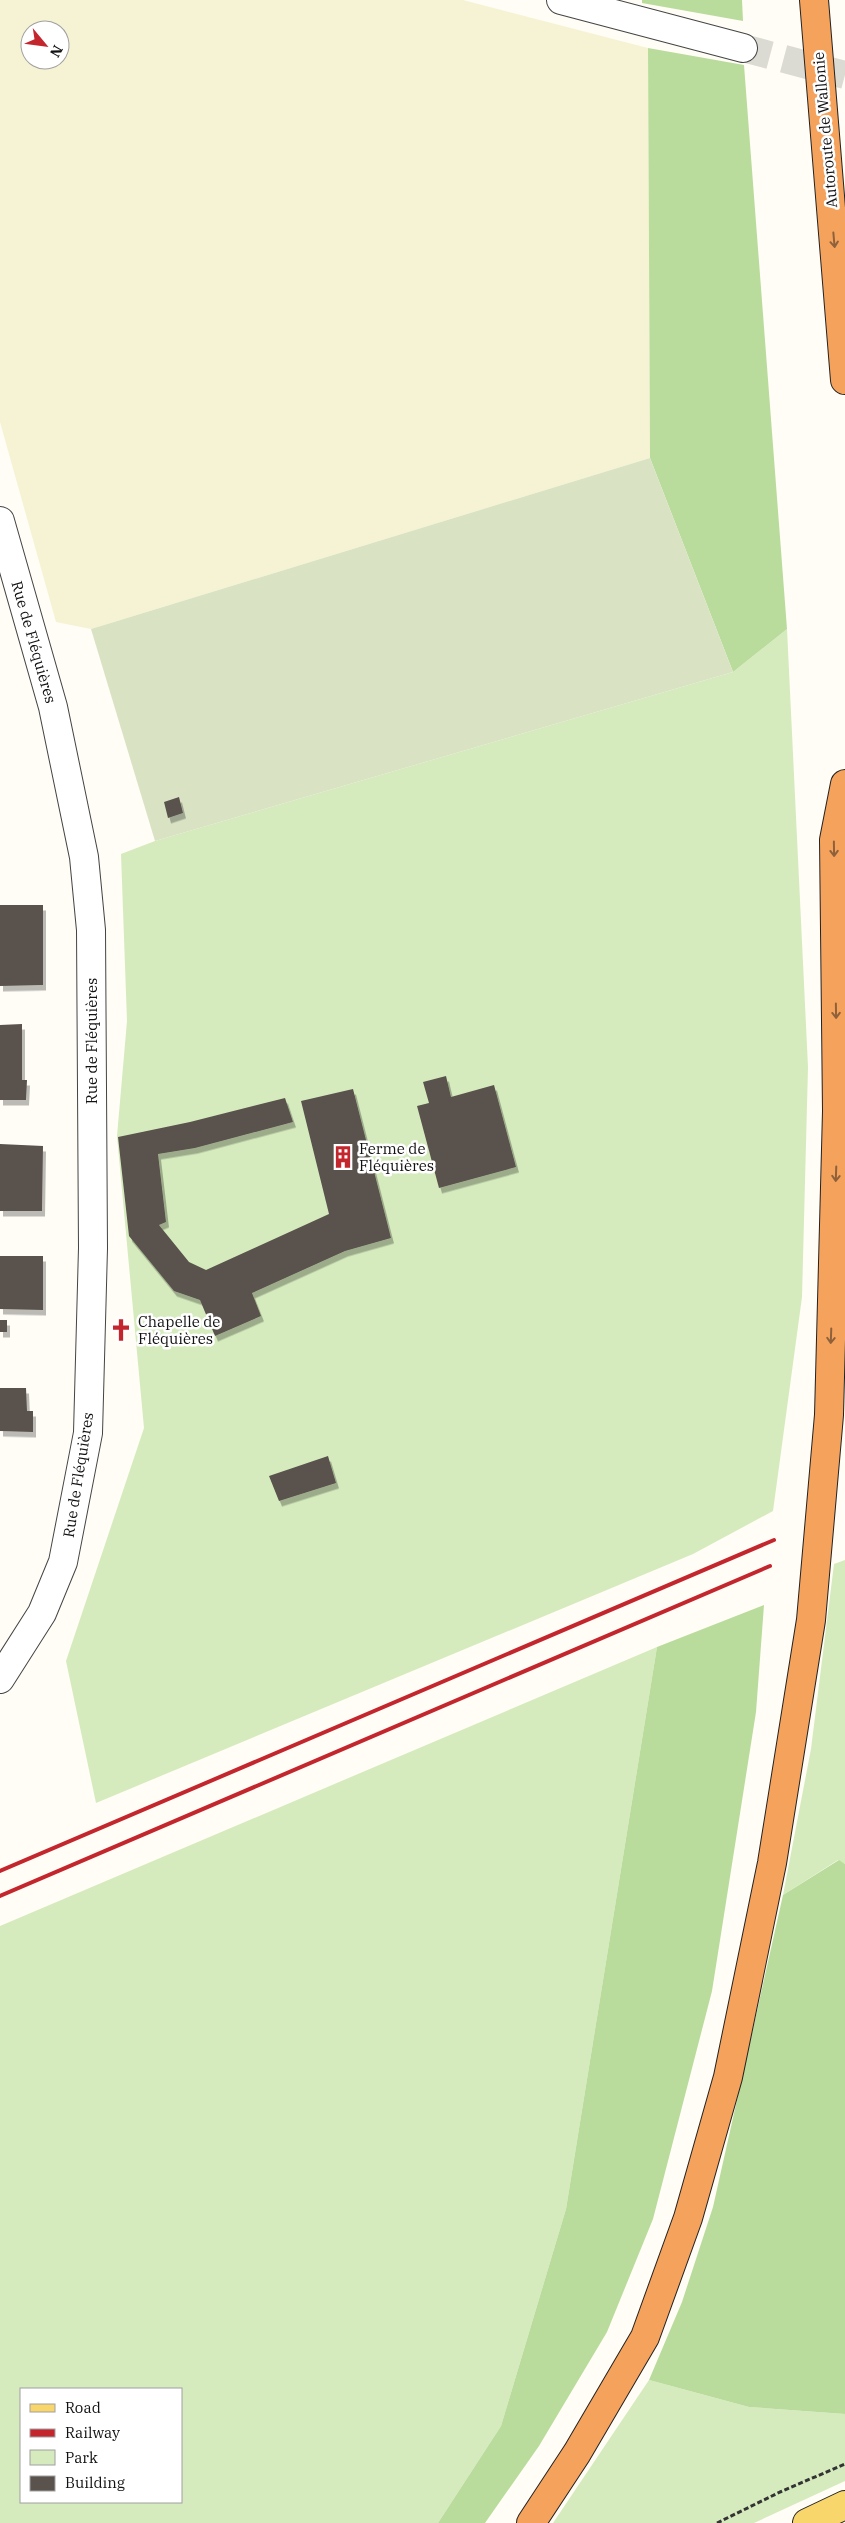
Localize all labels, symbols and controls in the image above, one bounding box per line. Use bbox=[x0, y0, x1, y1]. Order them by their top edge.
north arrow bbox=[20, 20, 70, 70]
text: N bbox=[46, 42, 67, 61]
street label: Autoroute de Wallonie bbox=[809, 51, 841, 209]
one-way arrow bbox=[829, 232, 838, 248]
street label: Rue de Fléquières bbox=[7, 579, 61, 705]
one-way arrow bbox=[829, 840, 839, 857]
street label: Rue de Fléquières bbox=[82, 978, 101, 1104]
one-way arrow bbox=[831, 1002, 841, 1019]
place label: Ferme de Fléquières bbox=[359, 1139, 434, 1175]
building icon: Ferme de Fléquières bbox=[330, 1144, 356, 1170]
one-way arrow bbox=[831, 1165, 840, 1181]
place label: Chapelle de Fléquières bbox=[138, 1312, 220, 1348]
church icon: Chapelle de Fléquières bbox=[108, 1317, 134, 1343]
one-way arrow bbox=[826, 1328, 836, 1344]
street label: Rue de Fléquières bbox=[59, 1411, 97, 1539]
legend bbox=[20, 2388, 182, 2503]
text: Road bbox=[65, 2398, 101, 2417]
text: Railway bbox=[65, 2423, 120, 2442]
text: Park bbox=[65, 2448, 98, 2467]
text: Building bbox=[65, 2473, 125, 2492]

